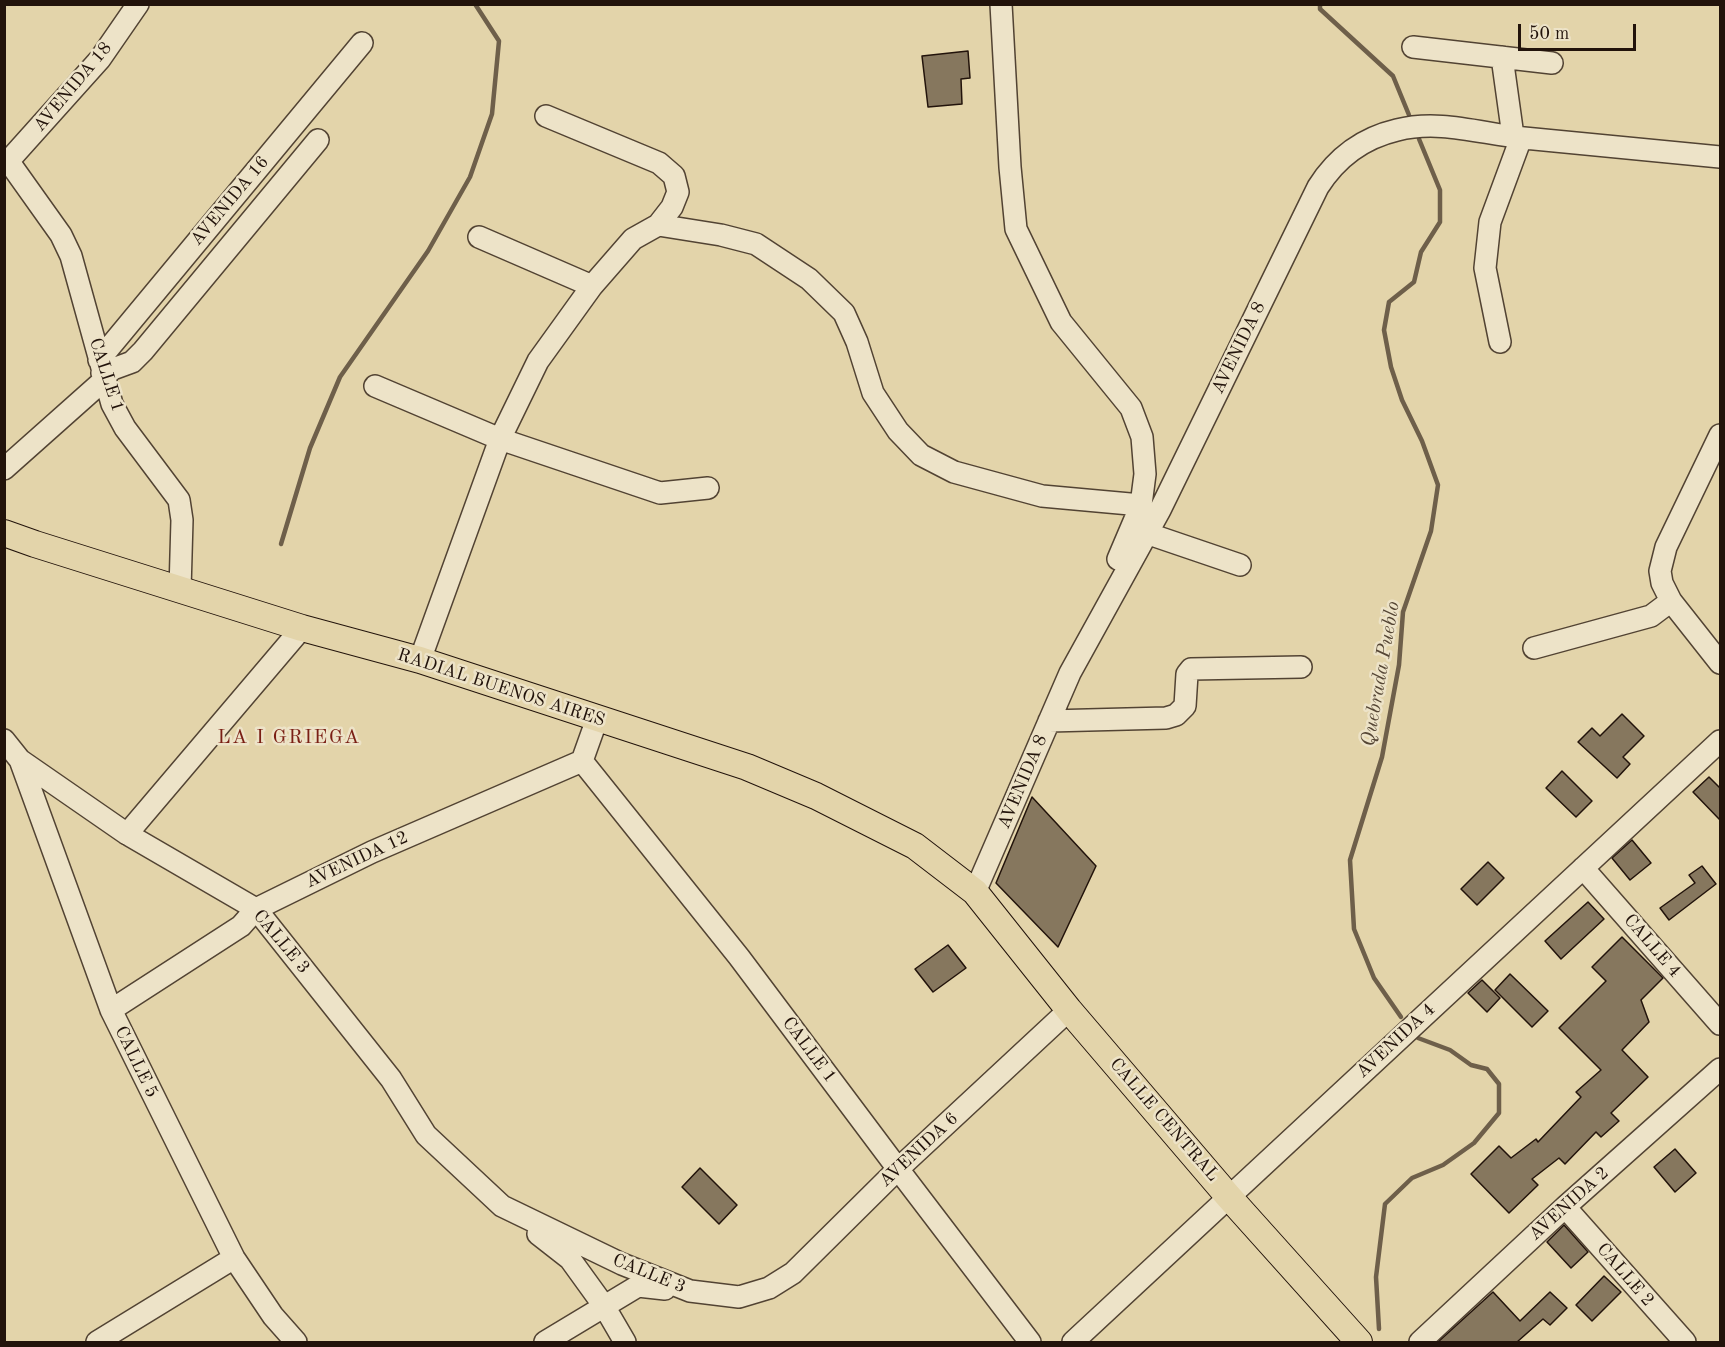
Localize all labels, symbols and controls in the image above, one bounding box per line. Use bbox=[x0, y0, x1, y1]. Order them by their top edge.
scale bar bbox=[1521, 12, 1640, 50]
text: 50 m bbox=[1529, 25, 1569, 43]
street label: AVENIDA 18 bbox=[29, 38, 117, 136]
street label: AVENIDA 16 bbox=[186, 152, 274, 250]
street label: AVENIDA 8 bbox=[1207, 298, 1271, 398]
street label: CALLE 1 bbox=[84, 335, 128, 415]
water label: Quebrada Pueblo bbox=[1356, 600, 1406, 748]
street label: RADIAL BUENOS AIRES bbox=[394, 644, 608, 732]
district label: LA I GRIEGA bbox=[217, 726, 361, 750]
street label: AVENIDA 8 bbox=[993, 732, 1053, 832]
street label: AVENIDA 12 bbox=[302, 827, 412, 893]
street label: CALLE 3 bbox=[248, 906, 314, 978]
street label: CALLE 4 bbox=[1619, 910, 1685, 982]
street label: AVENIDA 4 bbox=[1352, 999, 1440, 1083]
street label: CALLE 1 bbox=[777, 1013, 841, 1087]
street label: CALLE 5 bbox=[109, 1023, 163, 1101]
street label: CALLE CENTRAL bbox=[1105, 1054, 1223, 1186]
street label: AVENIDA 6 bbox=[875, 1108, 963, 1192]
street label: AVENIDA 2 bbox=[1525, 1162, 1613, 1246]
street label: CALLE 2 bbox=[1592, 1239, 1658, 1311]
street label: CALLE 3 bbox=[609, 1250, 689, 1298]

